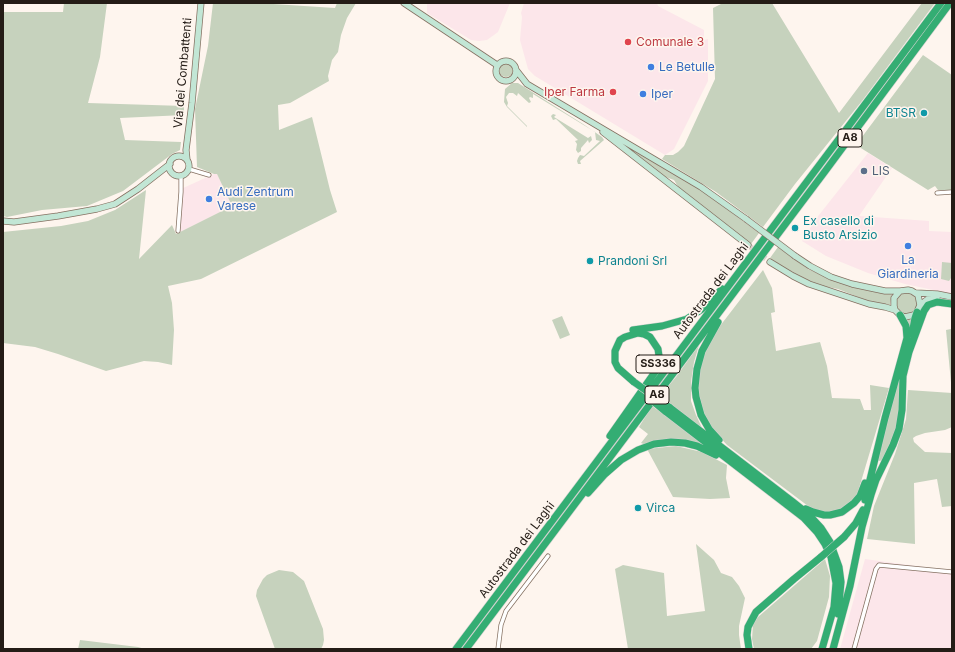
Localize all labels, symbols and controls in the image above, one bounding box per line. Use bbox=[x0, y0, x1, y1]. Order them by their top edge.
street label: Via dei Combattenti bbox=[171, 17, 195, 129]
place label: Comunale 3 bbox=[636, 35, 704, 49]
marker: Comunale 3 bbox=[623, 37, 633, 47]
place label: Le Betulle bbox=[659, 60, 715, 74]
marker: Le Betulle bbox=[646, 62, 656, 72]
place label: Iper Farma bbox=[544, 85, 605, 99]
marker: Iper Farma bbox=[608, 87, 618, 97]
place label: Iper bbox=[651, 87, 673, 101]
marker: Iper bbox=[638, 89, 648, 99]
place label: BTSR bbox=[886, 106, 916, 120]
marker: BTSR bbox=[919, 108, 929, 118]
road number: A8 bbox=[838, 129, 862, 147]
place label: LIS bbox=[872, 164, 890, 178]
marker: LIS bbox=[859, 166, 869, 176]
place label: Audi Zentrum Varese bbox=[217, 185, 294, 213]
marker: Audi Zentrum Varese bbox=[204, 194, 214, 204]
place label: Ex casello di Busto Arsizio bbox=[803, 214, 877, 242]
marker: Ex casello di Busto Arsizio bbox=[790, 223, 800, 233]
street label: Autostrada dei Laghi bbox=[670, 240, 752, 342]
marker: La Giardineria bbox=[903, 241, 913, 251]
place label: La Giardineria bbox=[877, 253, 939, 281]
place label: Prandoni Srl bbox=[598, 254, 667, 268]
marker: Prandoni Srl bbox=[585, 256, 595, 266]
road number: SS336 bbox=[636, 355, 680, 373]
road number: A8 bbox=[645, 386, 669, 404]
street label: Autostrada dei Laghi bbox=[476, 499, 558, 601]
place label: Virca bbox=[646, 501, 675, 515]
marker: Virca bbox=[633, 503, 643, 513]

